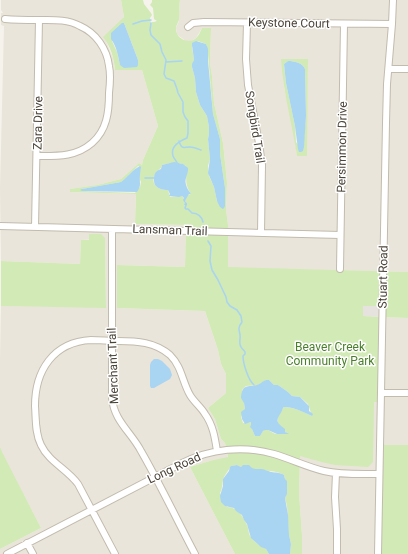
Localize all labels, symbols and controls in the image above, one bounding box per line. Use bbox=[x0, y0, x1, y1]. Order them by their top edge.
street label: Keystone Court bbox=[248, 15, 330, 31]
street label: Songbird Trail bbox=[242, 90, 268, 164]
street label: Zara Drive bbox=[31, 96, 45, 150]
street label: Persimmon Drive bbox=[334, 101, 350, 193]
street label: Lansman Trail bbox=[132, 222, 208, 238]
street label: Stuart Road bbox=[375, 245, 391, 309]
street label: Merchant Trail bbox=[105, 328, 121, 404]
park label: Beaver Creek Community Park bbox=[286, 340, 375, 368]
street label: Long Road bbox=[145, 450, 203, 486]

